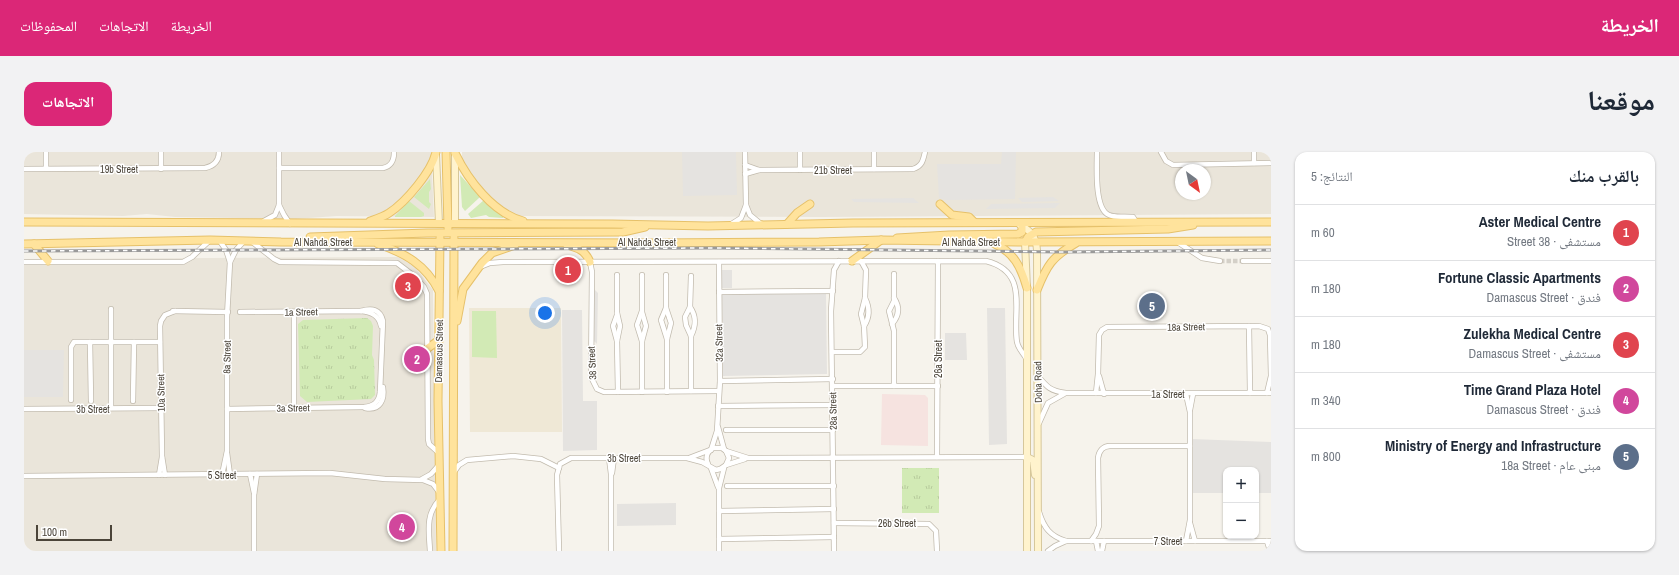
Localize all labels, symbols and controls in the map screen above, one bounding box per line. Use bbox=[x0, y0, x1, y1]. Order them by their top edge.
text: الخريطة bbox=[1601, 12, 1659, 38]
text: المحفوظات bbox=[20, 17, 77, 35]
text: الاتجاهات bbox=[99, 17, 149, 35]
text: الخريطة bbox=[171, 17, 212, 35]
text: موقعنا bbox=[1587, 81, 1655, 119]
button: الاتجاهات bbox=[24, 82, 112, 126]
street label: 19b Street bbox=[100, 163, 139, 176]
street label: 21b Street bbox=[814, 164, 853, 177]
north arrow bbox=[1175, 164, 1211, 200]
text: بالقرب منك bbox=[1569, 164, 1639, 187]
text: النتائج: 5 bbox=[1311, 168, 1353, 185]
text: Aster Medical Centre bbox=[1479, 211, 1601, 232]
text: 60 m bbox=[1311, 224, 1335, 241]
text: 1 bbox=[1623, 224, 1629, 241]
text: مستشفى · 38 Street bbox=[1507, 233, 1601, 250]
street label: Al Nahda Street bbox=[293, 236, 353, 249]
street label: Al Nahda Street bbox=[617, 236, 677, 249]
street label: Al Nahda Street bbox=[941, 236, 1001, 249]
pin: 1 bbox=[555, 255, 581, 285]
text: Fortune Classic Apartments bbox=[1438, 267, 1601, 288]
pin: 3 bbox=[395, 271, 421, 301]
text: 180 m bbox=[1311, 280, 1341, 297]
text: 2 bbox=[1623, 280, 1629, 297]
text: فندق · Damascus Street bbox=[1487, 289, 1601, 306]
pin: 5 bbox=[1139, 291, 1165, 321]
your location bbox=[535, 303, 555, 323]
street label: 1a Street bbox=[284, 305, 318, 319]
street label: Damascus Street bbox=[432, 319, 446, 383]
street label: 18a Street bbox=[1167, 320, 1206, 334]
street label: 32a Street bbox=[712, 323, 726, 362]
text: Zulekha Medical Centre bbox=[1464, 323, 1601, 344]
text: 180 m bbox=[1311, 336, 1341, 353]
text: 3 bbox=[1623, 336, 1629, 353]
street label: 26a Street bbox=[932, 339, 945, 378]
street label: 8a Street bbox=[220, 340, 234, 374]
pin: 2 bbox=[404, 344, 430, 374]
street label: 38 Street bbox=[585, 345, 599, 380]
text: مستشفى · Damascus Street bbox=[1469, 345, 1601, 362]
street label: Doha Road bbox=[1031, 361, 1045, 403]
street label: 10a Street bbox=[154, 373, 168, 412]
text: Time Grand Plaza Hotel bbox=[1464, 379, 1601, 400]
street label: 1a Street bbox=[1151, 388, 1185, 401]
street label: 28a Street bbox=[826, 391, 840, 430]
text: 340 m bbox=[1311, 392, 1341, 409]
text: 4 bbox=[1623, 392, 1629, 409]
street label: 3a Street bbox=[276, 401, 310, 415]
text: فندق · Damascus Street bbox=[1487, 401, 1601, 418]
street label: 3b Street bbox=[76, 403, 110, 416]
text: Ministry of Energy and Infrastructure bbox=[1385, 435, 1601, 456]
text: 800 m bbox=[1311, 448, 1341, 465]
text: 5 bbox=[1623, 448, 1629, 465]
street label: 3b Street bbox=[607, 452, 641, 465]
text: مبنى عام · 18a Street bbox=[1501, 457, 1601, 474]
map controls bbox=[1223, 467, 1259, 539]
button: + bbox=[1223, 467, 1259, 503]
street label: 5 Street bbox=[208, 469, 237, 482]
button: − bbox=[1223, 503, 1259, 539]
pin: 4 bbox=[389, 512, 415, 542]
street label: 26b Street bbox=[878, 517, 917, 530]
scale bar bbox=[36, 523, 112, 542]
text: 100 m bbox=[42, 525, 67, 539]
street label: 7 Street bbox=[1154, 535, 1183, 548]

